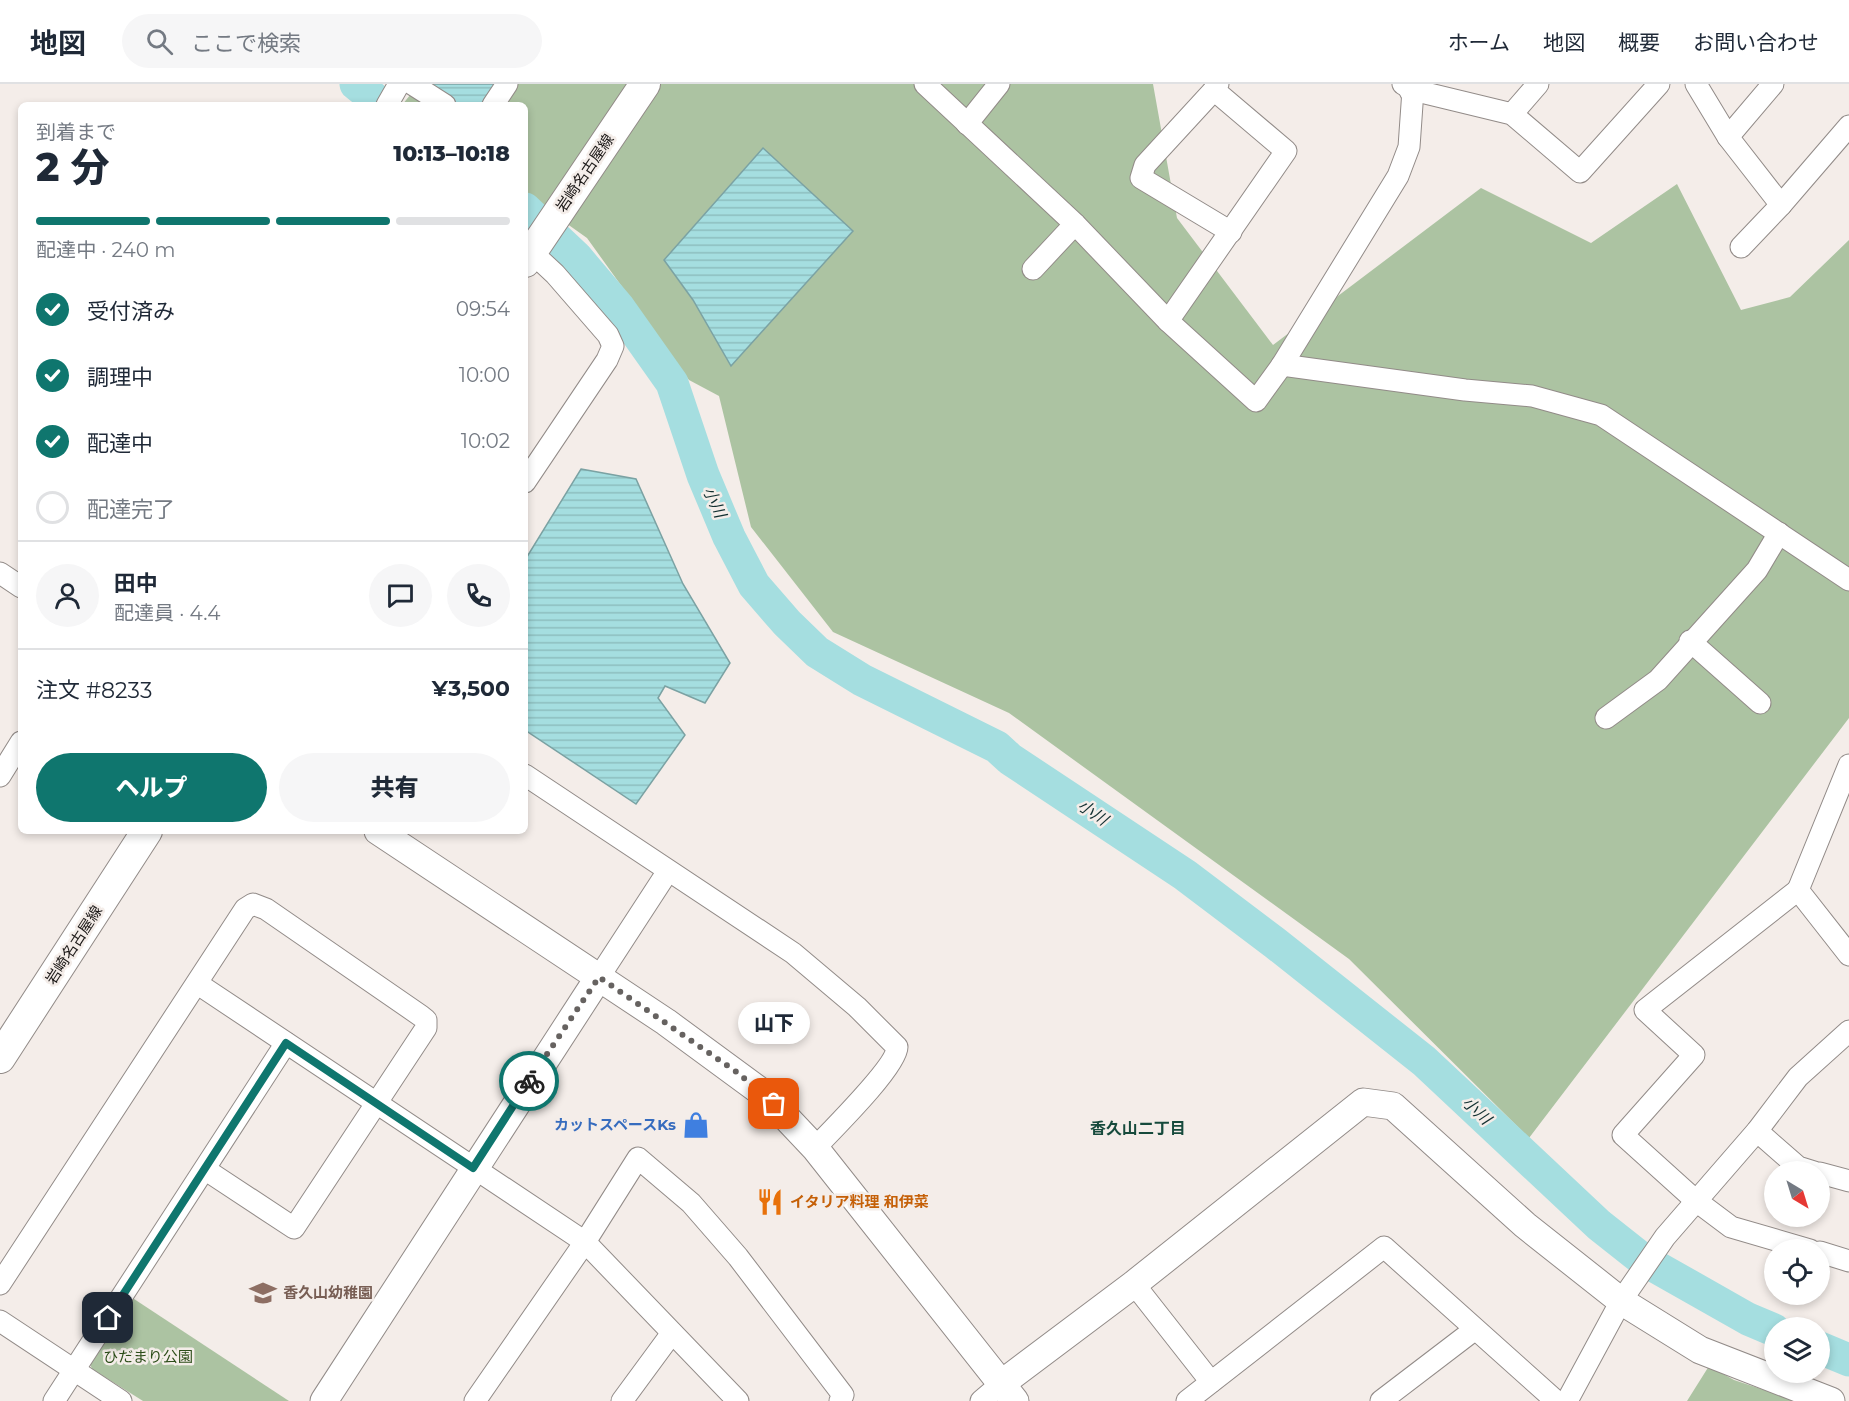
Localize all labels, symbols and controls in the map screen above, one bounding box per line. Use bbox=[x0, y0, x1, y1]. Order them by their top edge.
search box bbox=[122, 14, 542, 68]
icon: search bbox=[143, 25, 176, 58]
text: 地図 bbox=[30, 26, 86, 60]
text: ここで検索 bbox=[191, 30, 301, 57]
text: ホーム bbox=[1448, 30, 1510, 55]
text: 地図 bbox=[1543, 30, 1585, 55]
text: 概要 bbox=[1618, 30, 1660, 55]
text: お問い合わせ bbox=[1693, 30, 1819, 55]
text: 到着まで bbox=[36, 120, 116, 144]
street label: 岩崎名古屋線 bbox=[552, 130, 618, 215]
text: 10:13–10:18 bbox=[393, 140, 510, 167]
text: 2 分 bbox=[36, 143, 110, 191]
text: 配達中 · 240 m bbox=[36, 238, 175, 262]
icon: check bbox=[36, 293, 69, 326]
text: 09:54 bbox=[456, 297, 510, 321]
text: 受付済み bbox=[87, 298, 175, 325]
icon: check bbox=[36, 359, 69, 392]
text: 10:00 bbox=[459, 363, 510, 387]
text: 調理中 bbox=[87, 364, 153, 391]
icon: check bbox=[36, 425, 69, 458]
text: 10:02 bbox=[461, 429, 510, 453]
text: 配達中 bbox=[87, 430, 153, 457]
water label: 小川 bbox=[699, 484, 731, 523]
text: 配達完了 bbox=[87, 496, 175, 523]
button: person bbox=[36, 564, 99, 627]
button: chat bbox=[369, 564, 432, 627]
button: phone bbox=[447, 564, 510, 627]
text: 田中 bbox=[114, 570, 158, 597]
text: 配達員 · 4.4 bbox=[114, 601, 220, 625]
text: ¥3,500 bbox=[432, 675, 510, 702]
text: 注文 #8233 bbox=[36, 677, 152, 704]
button: ヘルプ bbox=[36, 753, 267, 822]
button: 共有 bbox=[279, 753, 510, 822]
water label: 小川 bbox=[1074, 796, 1113, 830]
street label: 岩崎名古屋線 bbox=[41, 902, 106, 988]
callout: 山下 bbox=[738, 1002, 810, 1044]
text: 山下 bbox=[754, 1011, 794, 1035]
courier bbox=[499, 1051, 559, 1111]
icon: bike bbox=[513, 1065, 546, 1098]
pin bbox=[748, 1078, 799, 1129]
icon: bag bbox=[757, 1087, 790, 1120]
water label: 小川 bbox=[1458, 1093, 1496, 1130]
shop icon: カットスペースKs bbox=[681, 1110, 711, 1140]
place label: カットスペースKs bbox=[554, 1115, 676, 1134]
district label: 香久山二丁目 bbox=[1090, 1119, 1186, 1138]
north arrow bbox=[1764, 1161, 1830, 1227]
map controls bbox=[1764, 1161, 1830, 1383]
restaurant icon: イタリア料理 和伊菜 bbox=[755, 1187, 785, 1217]
place label: イタリア料理 和伊菜 bbox=[790, 1192, 929, 1211]
button: locate bbox=[1764, 1239, 1830, 1305]
school or university icon: 香久山幼稚園 bbox=[248, 1278, 278, 1308]
place label: 香久山幼稚園 bbox=[283, 1283, 373, 1302]
pin bbox=[82, 1292, 133, 1343]
icon: home bbox=[91, 1301, 124, 1334]
button: layers bbox=[1764, 1317, 1830, 1383]
park label: ひだまり公園 bbox=[103, 1347, 193, 1366]

